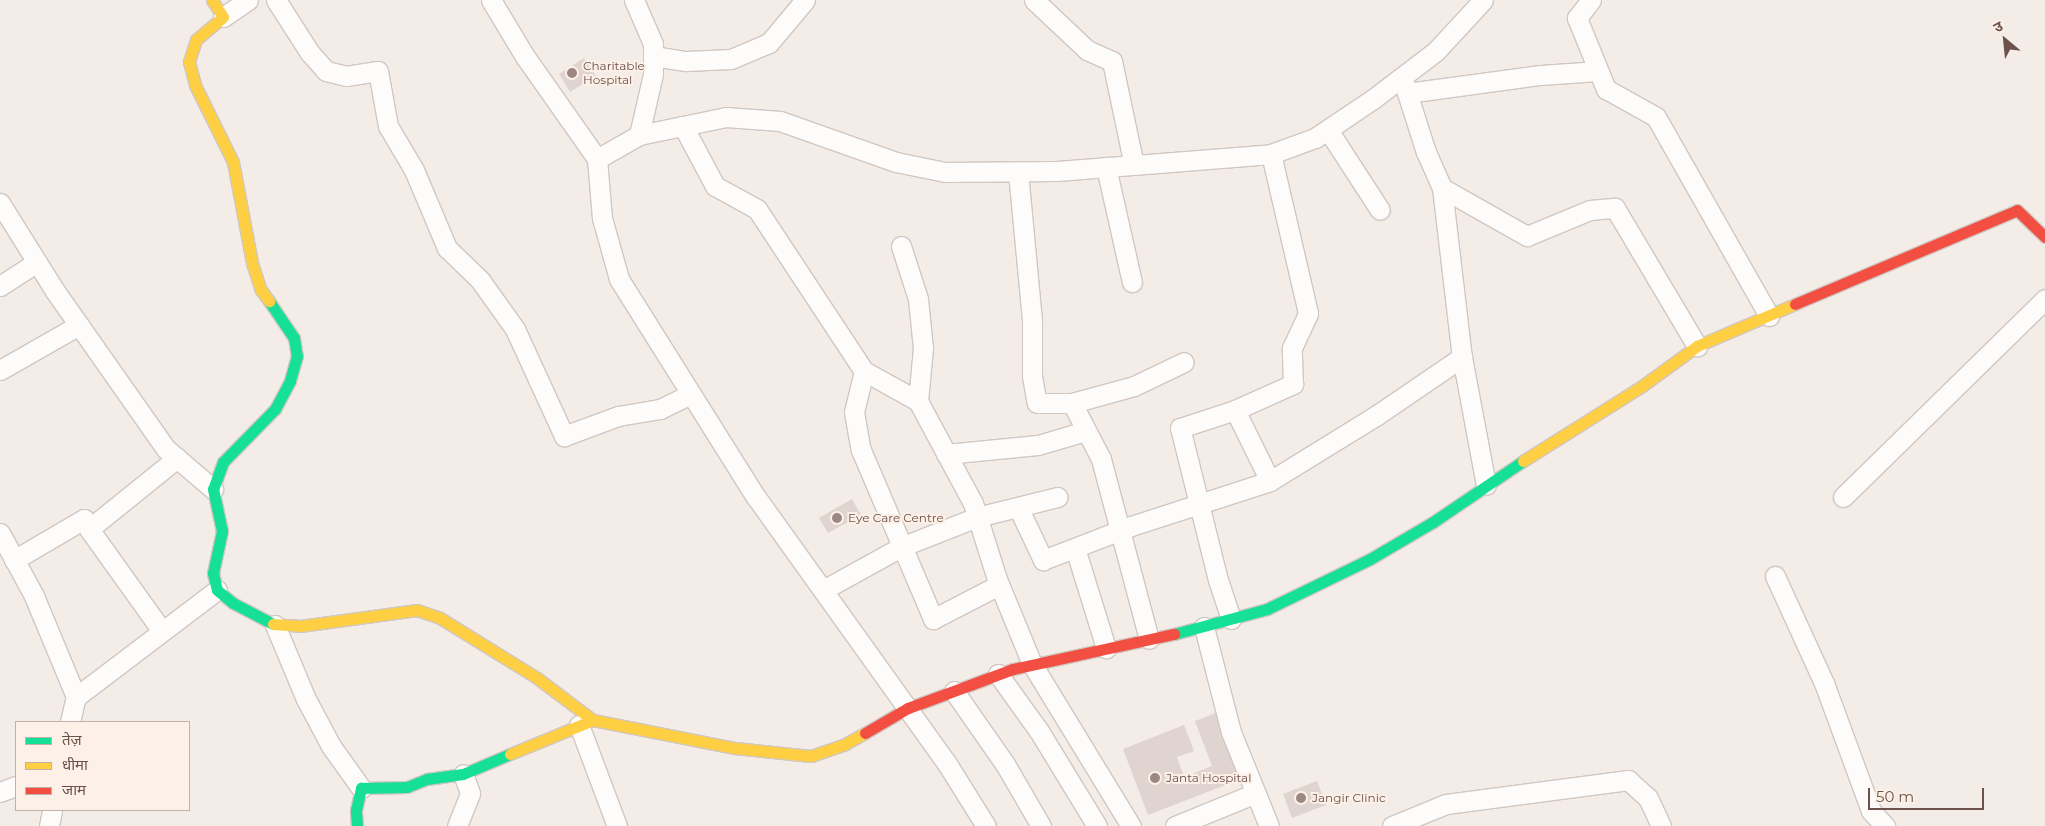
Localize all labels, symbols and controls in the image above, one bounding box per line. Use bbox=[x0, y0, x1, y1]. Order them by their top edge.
north arrow bbox=[1980, 15, 2030, 65]
text: उ bbox=[1990, 17, 2006, 37]
place label: Charitable Hospital bbox=[583, 59, 645, 87]
marker: Charitable Hospital bbox=[565, 66, 579, 80]
marker: Eye Care Centre bbox=[830, 511, 844, 525]
place label: Eye Care Centre bbox=[848, 511, 944, 525]
legend bbox=[15, 721, 190, 811]
text: तेज़ bbox=[62, 730, 82, 749]
text: धीमा bbox=[62, 755, 88, 774]
marker: Janta Hospital bbox=[1148, 771, 1162, 785]
place label: Janta Hospital bbox=[1166, 771, 1251, 785]
scale bar bbox=[1870, 778, 1986, 810]
text: जाम bbox=[62, 780, 86, 799]
text: 50 m bbox=[1876, 787, 1914, 806]
marker: Jangir Clinic bbox=[1294, 791, 1308, 805]
place label: Jangir Clinic bbox=[1312, 791, 1386, 805]

